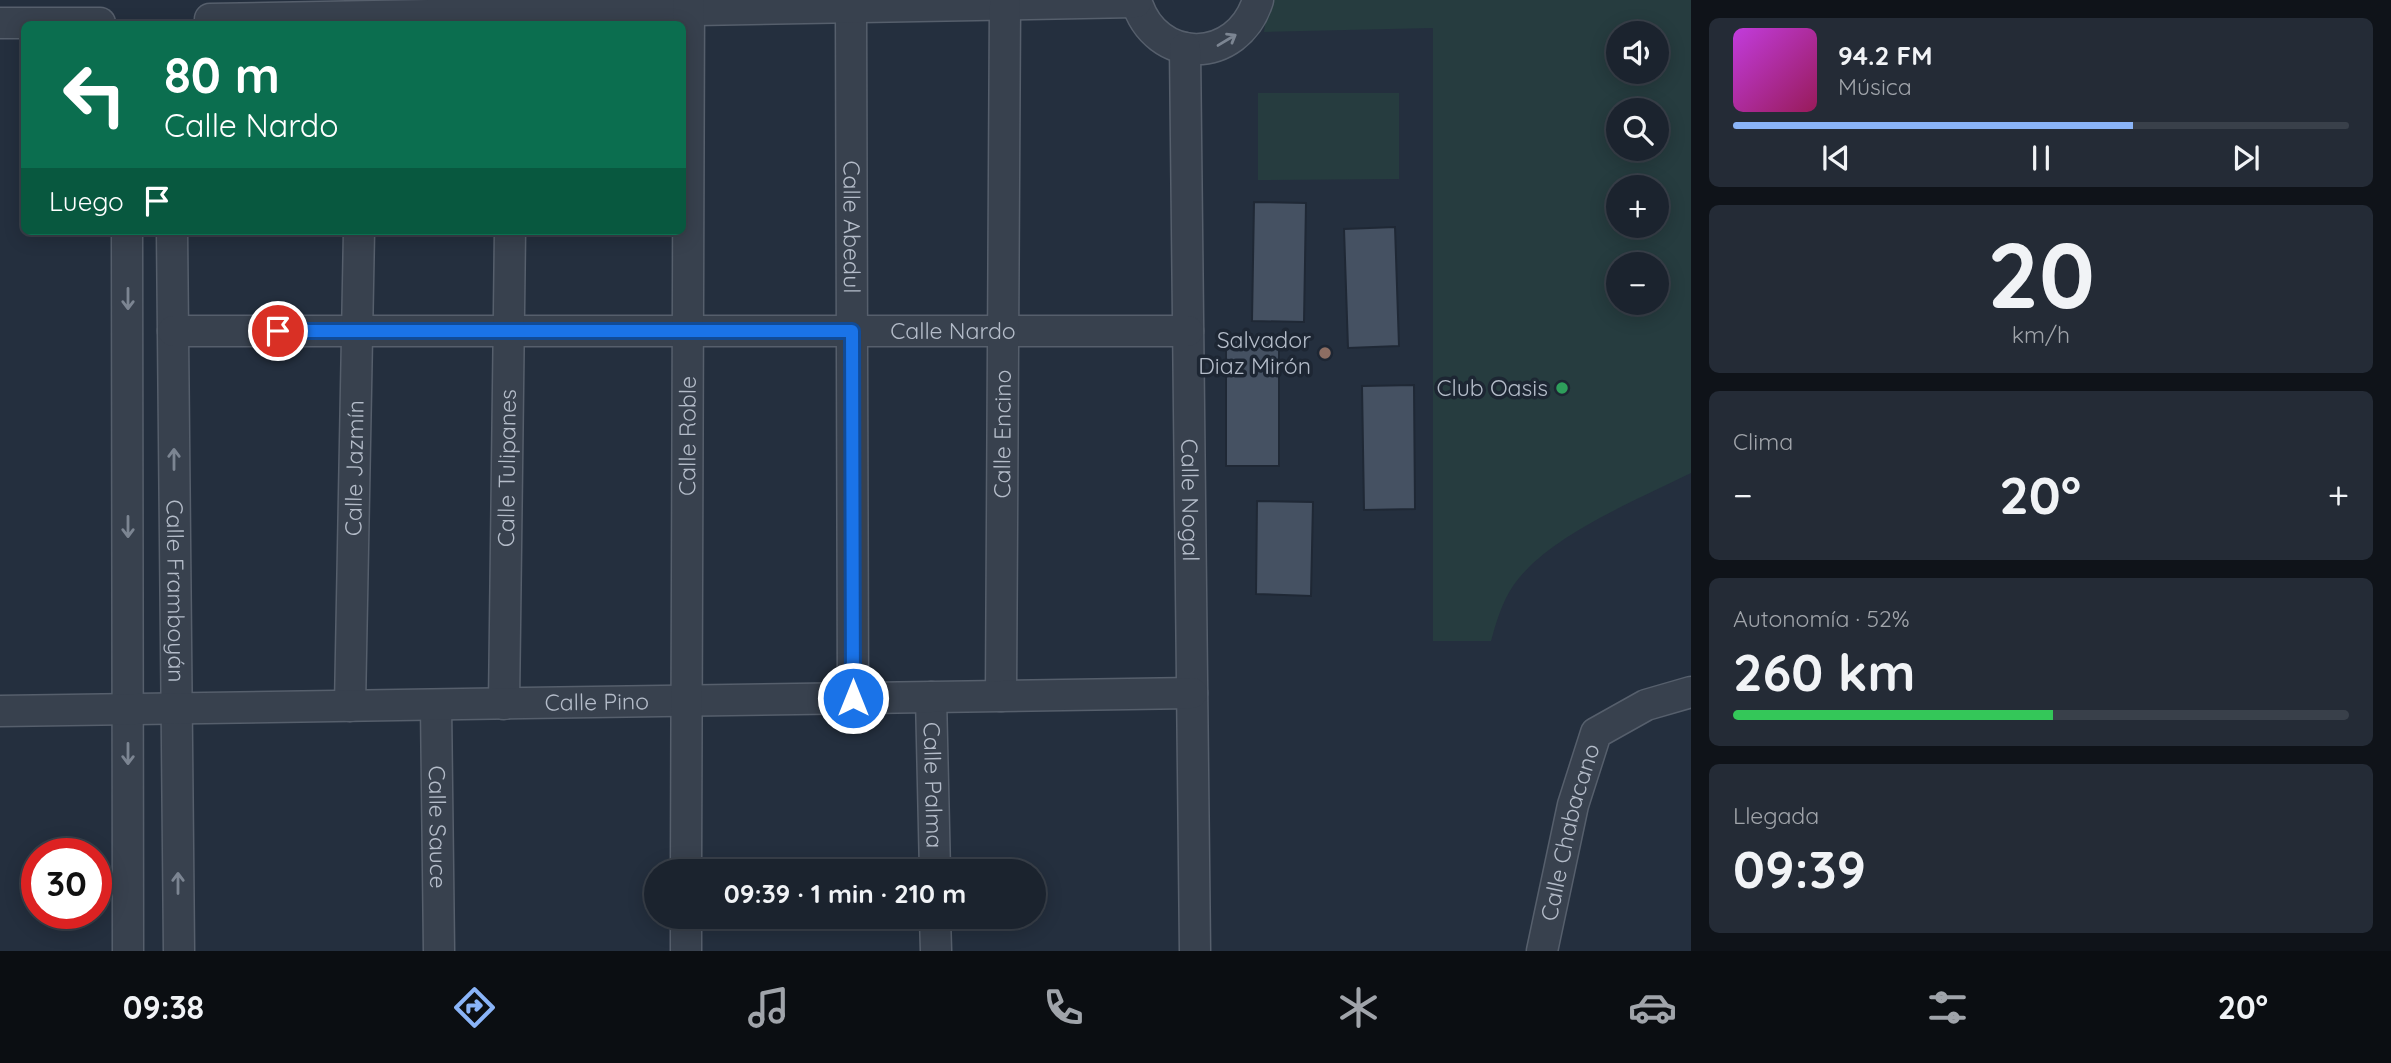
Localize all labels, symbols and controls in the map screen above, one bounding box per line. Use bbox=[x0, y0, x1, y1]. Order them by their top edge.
map controls bbox=[1606, 21, 1669, 315]
button: sound bbox=[1606, 21, 1669, 84]
one-way arrow bbox=[1217, 33, 1237, 47]
text: 94.2 FM bbox=[1838, 39, 1933, 72]
text: 80 m bbox=[164, 44, 280, 105]
icon: left bbox=[49, 49, 140, 140]
text: Música bbox=[1838, 72, 1912, 101]
button: search bbox=[1606, 98, 1669, 161]
text: Calle Nardo bbox=[164, 105, 339, 145]
icon: previous bbox=[1817, 139, 1855, 177]
icon: pause bbox=[2022, 139, 2060, 177]
icon: next bbox=[2227, 139, 2265, 177]
street label: Calle Abedul bbox=[837, 160, 867, 294]
button: + bbox=[1606, 175, 1669, 238]
icon: arrive bbox=[138, 182, 176, 220]
text: Luego bbox=[49, 185, 124, 218]
text: 20 bbox=[1987, 217, 2095, 331]
button: − bbox=[1606, 252, 1669, 315]
one-way arrow bbox=[121, 287, 135, 310]
pin bbox=[248, 301, 308, 361]
icon: arrive bbox=[259, 312, 297, 350]
street label: Calle Nardo bbox=[890, 316, 1016, 345]
text: km/h bbox=[2012, 320, 2070, 349]
place label: Salvador Diaz Mirón bbox=[1198, 325, 1311, 380]
marker: Salvador Diaz Mirón bbox=[1317, 345, 1333, 361]
street label: Calle Encino bbox=[987, 369, 1017, 499]
place label: Club Oasis bbox=[1436, 373, 1548, 402]
street label: Calle Roble bbox=[672, 376, 702, 496]
marker: Club Oasis bbox=[1554, 380, 1570, 396]
street label: Calle Tulipanes bbox=[491, 389, 522, 547]
street label: Calle Jazmín bbox=[338, 400, 370, 536]
text: Clima bbox=[1733, 427, 1793, 456]
street label: Calle Nogal bbox=[1175, 438, 1206, 562]
one-way arrow bbox=[167, 448, 181, 471]
text: 20° bbox=[1999, 462, 2081, 527]
text: − bbox=[1733, 471, 1753, 519]
text: + bbox=[2328, 471, 2349, 519]
street label: Calle Framboyán bbox=[161, 499, 191, 683]
one-way arrow bbox=[121, 515, 135, 538]
text: Autonomía · 52% bbox=[1733, 604, 1910, 633]
text: 260 km bbox=[1733, 639, 1915, 704]
position arrow bbox=[816, 661, 890, 735]
street label: Calle Pino bbox=[544, 686, 649, 717]
street label: Calle Palma bbox=[918, 721, 949, 848]
street label: Calle Chabacano bbox=[1534, 740, 1606, 923]
one-way arrow bbox=[121, 742, 135, 765]
street label: Calle Sauce bbox=[423, 765, 453, 889]
text: Llegada bbox=[1733, 801, 1819, 830]
text: 09:39 bbox=[1733, 836, 1866, 901]
speed limit sign: 30 bbox=[21, 838, 112, 929]
one-way arrow bbox=[171, 872, 185, 895]
text: 09:39 · 1 min · 210 m bbox=[724, 877, 966, 910]
icon: directions bbox=[450, 983, 499, 1032]
icon: music bbox=[744, 983, 793, 1032]
icon: phone bbox=[1039, 983, 1088, 1032]
icon: climate bbox=[1334, 983, 1383, 1032]
icon: car bbox=[1628, 983, 1677, 1032]
icon: filters bbox=[1923, 983, 1972, 1032]
text: 09:38 bbox=[123, 987, 204, 1027]
text: 20° bbox=[2218, 987, 2268, 1027]

